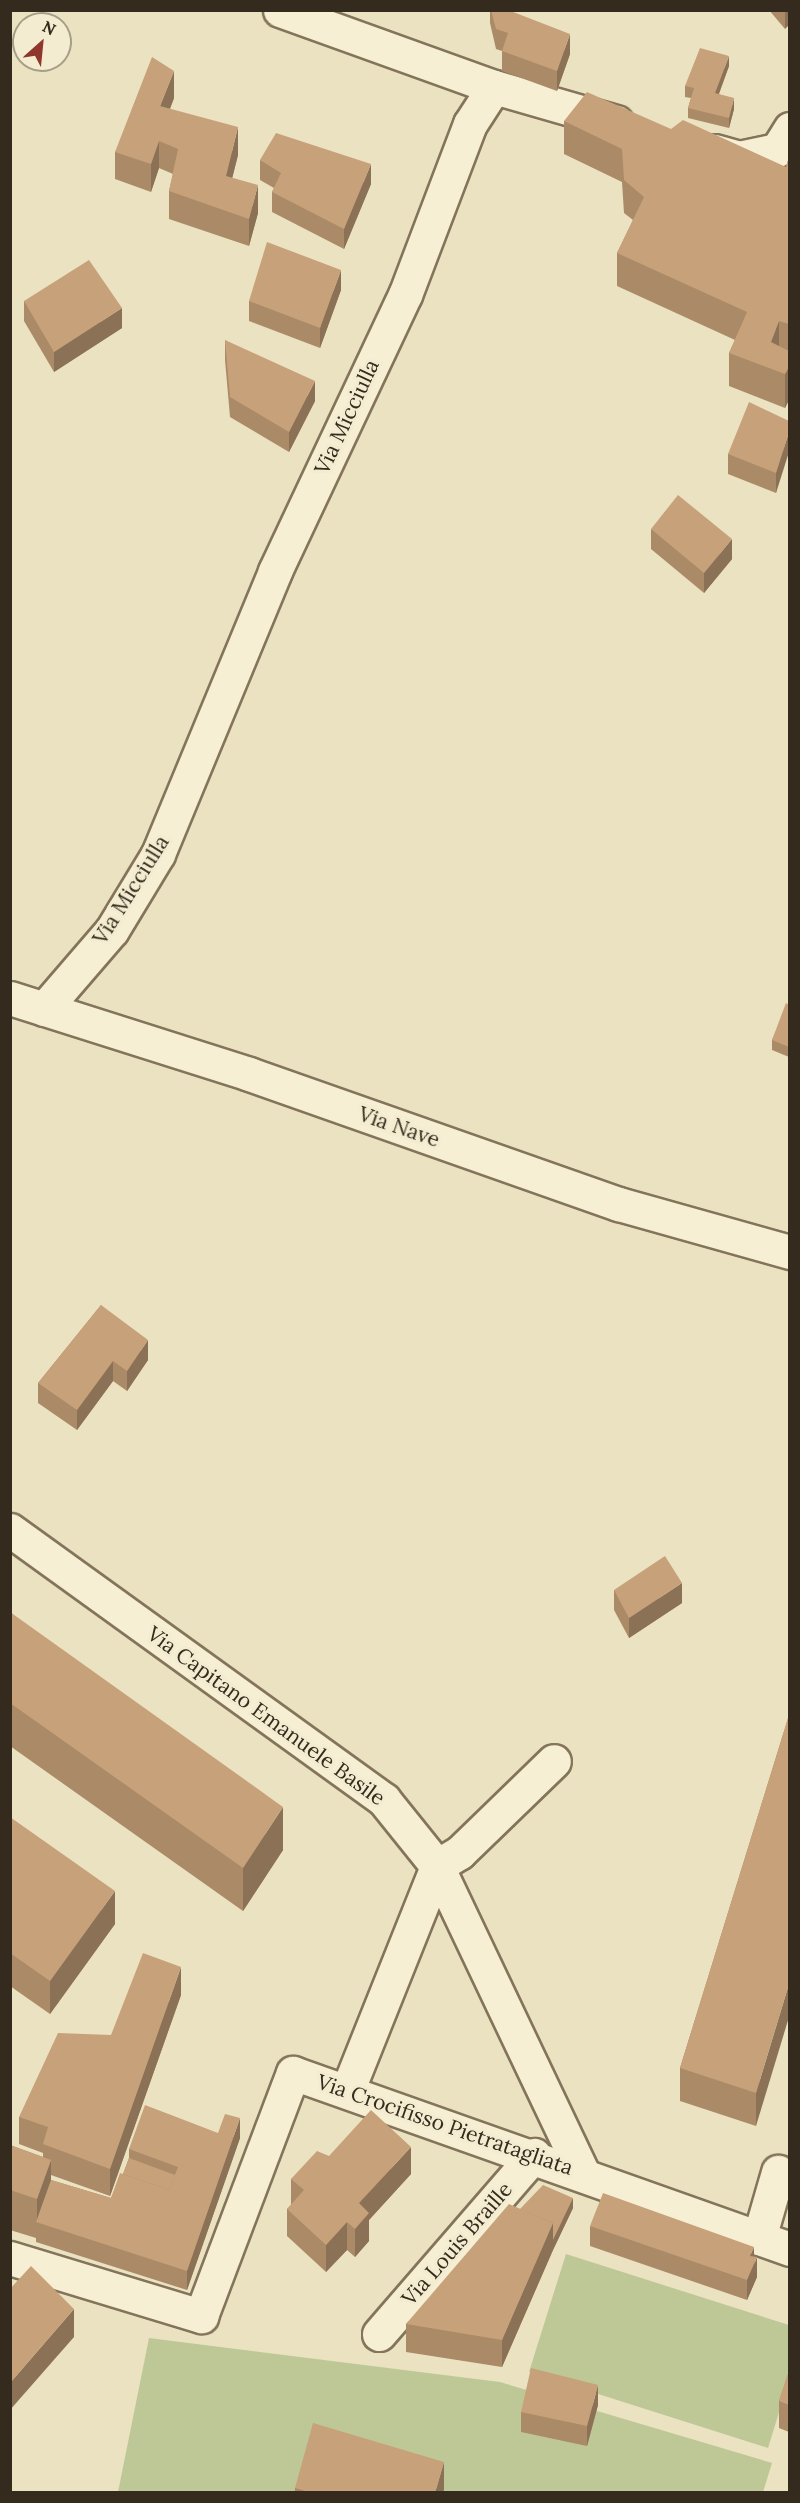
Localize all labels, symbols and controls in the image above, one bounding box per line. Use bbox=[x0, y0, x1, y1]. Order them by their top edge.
north arrow bbox=[12, 12, 72, 72]
text: N bbox=[39, 16, 59, 39]
street label: Via Micciulla bbox=[309, 356, 385, 478]
street label: Via Micciulla bbox=[88, 831, 174, 949]
street label: Via Nave bbox=[355, 1101, 443, 1153]
street label: Via Capitano Emanuele Basile bbox=[142, 1621, 390, 1811]
street label: Via Crocifisso Pietratagliata bbox=[314, 2069, 576, 2181]
street label: Via Louis Braille bbox=[397, 2177, 517, 2311]

